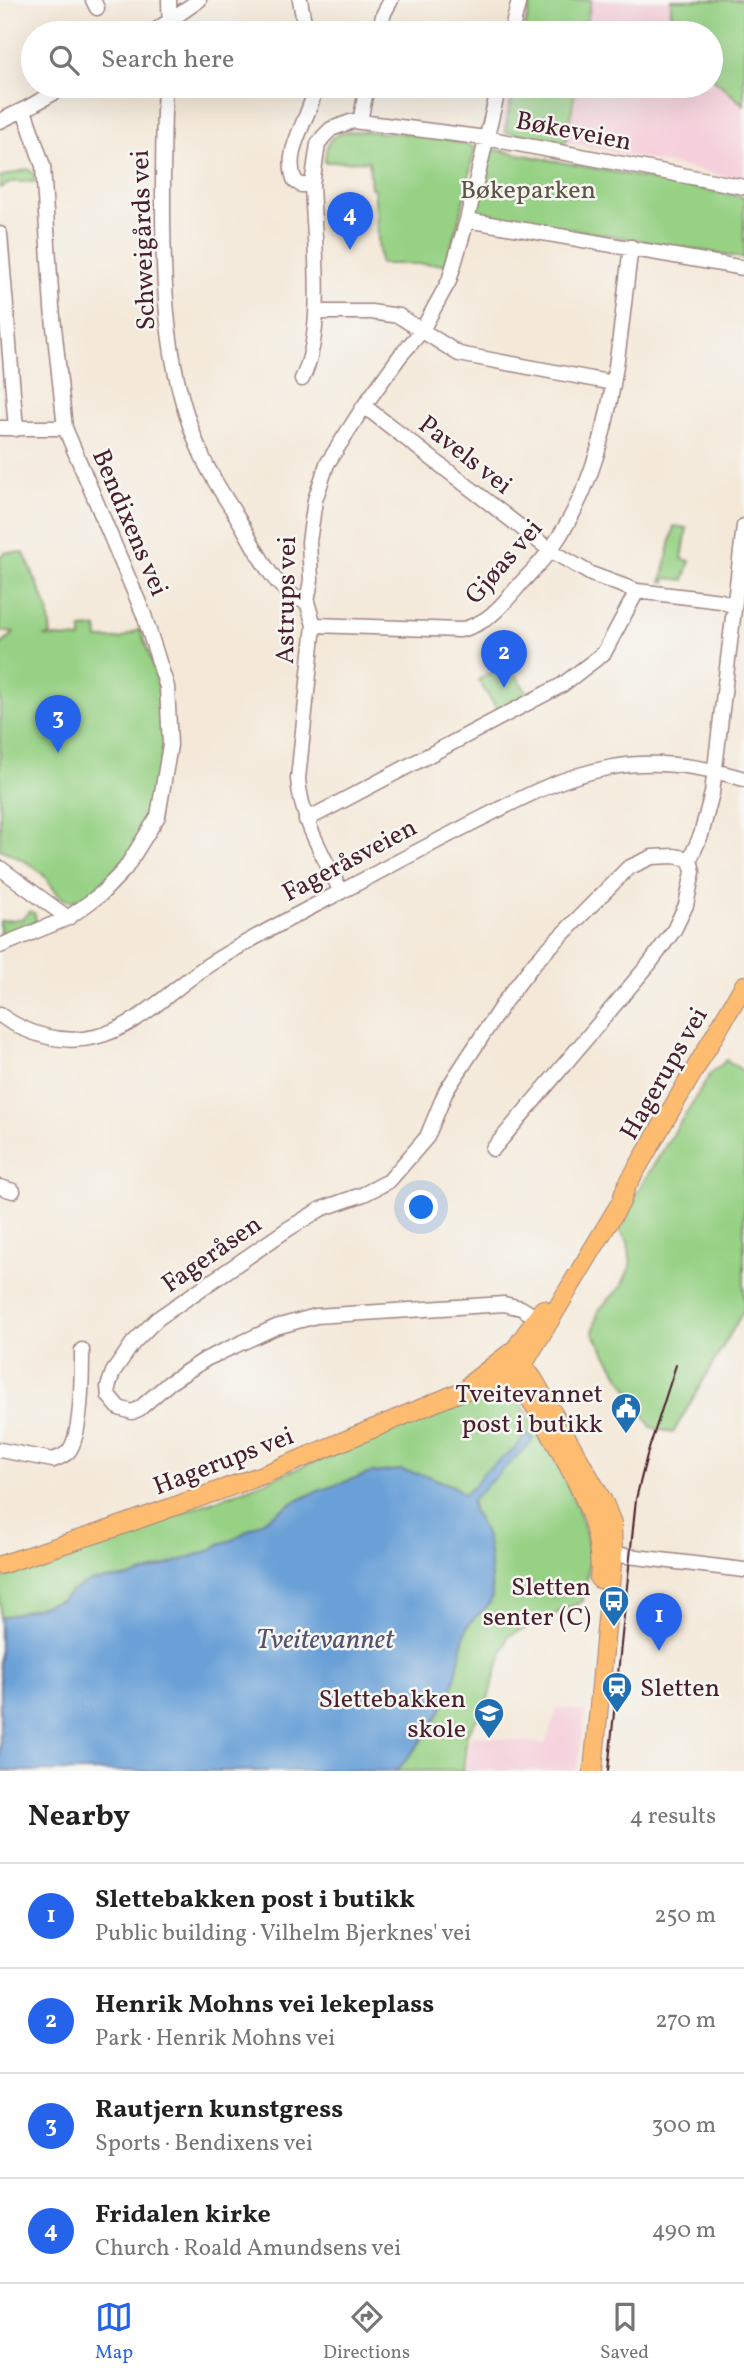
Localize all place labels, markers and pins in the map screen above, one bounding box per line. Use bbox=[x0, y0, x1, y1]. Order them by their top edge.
pin: 4 bbox=[327, 192, 373, 250]
pin: 2 bbox=[481, 630, 527, 688]
pin: 3 bbox=[35, 695, 81, 753]
place label: Tveitevannet post i butikk bbox=[455, 1377, 603, 1443]
public building icon: Tveitevannet post i butikk bbox=[609, 1391, 643, 1435]
place label: Sletten senter (C) bbox=[483, 1570, 591, 1636]
bus stop icon: Sletten senter (C) bbox=[597, 1584, 631, 1628]
pin: 1 bbox=[636, 1593, 682, 1651]
station icon: Sletten bbox=[600, 1670, 634, 1714]
place label: Sletten bbox=[640, 1671, 720, 1707]
place label: Slettebakken skole bbox=[319, 1682, 466, 1748]
school or university icon: Slettebakken skole bbox=[472, 1696, 506, 1740]

